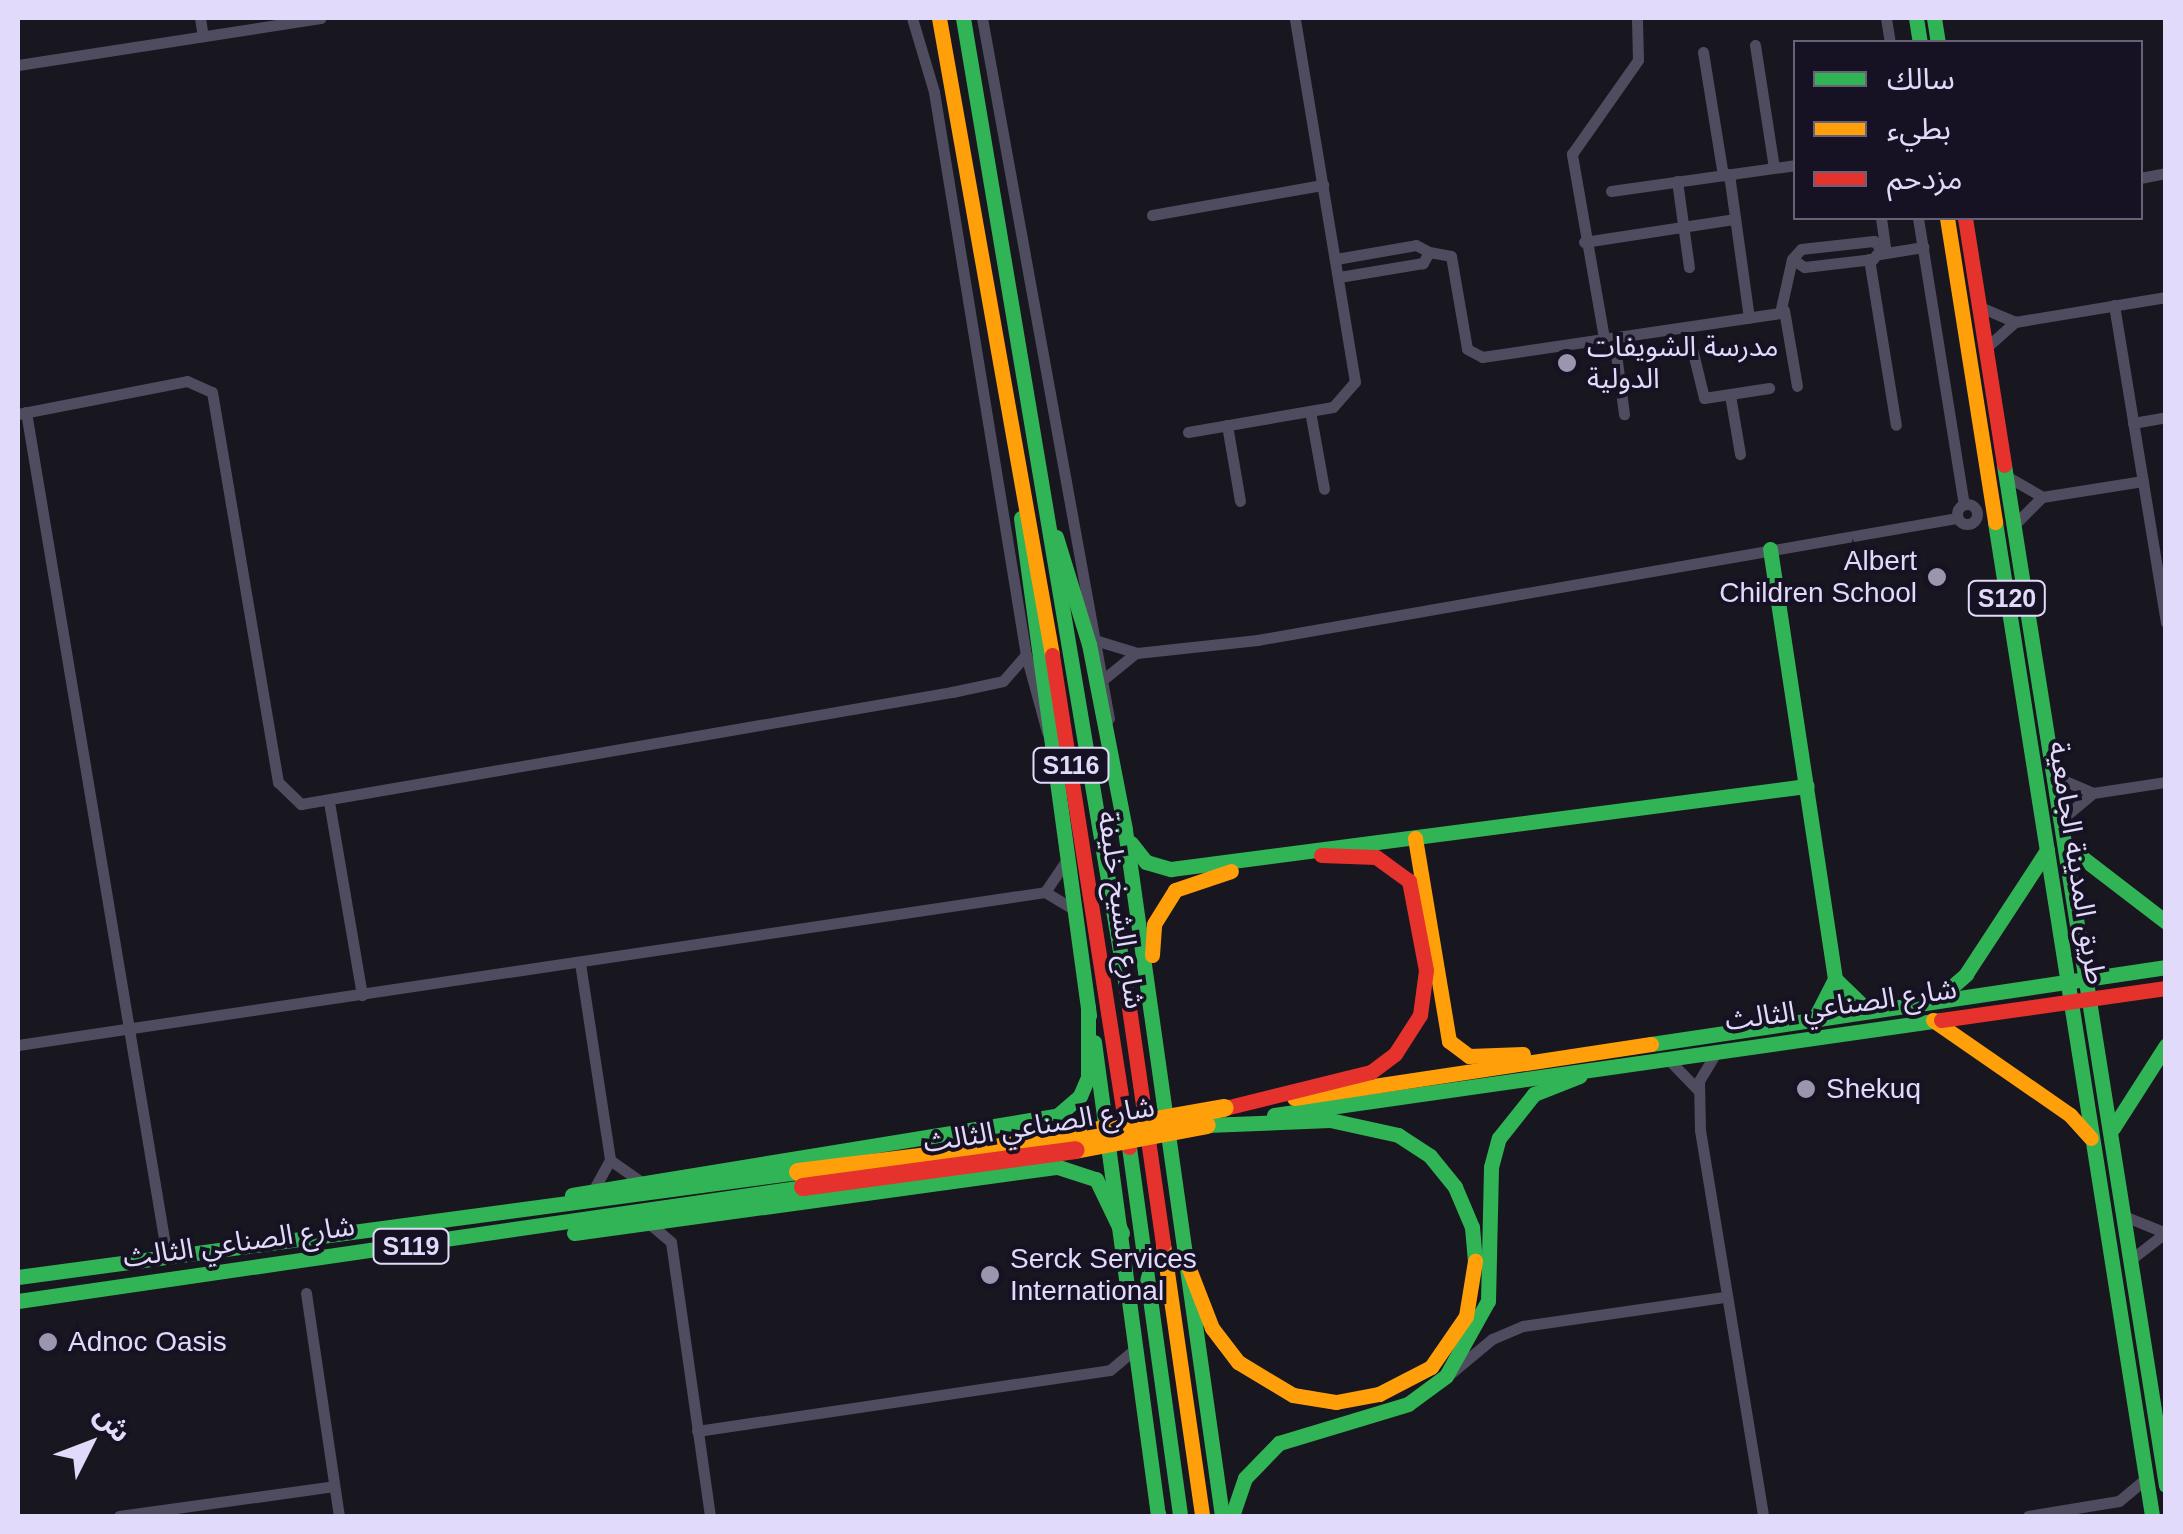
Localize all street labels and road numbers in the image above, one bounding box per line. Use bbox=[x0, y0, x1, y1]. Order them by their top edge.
road number: S120 bbox=[1967, 578, 2047, 618]
street label: طريق المدينة الجامعية bbox=[2041, 739, 2113, 987]
road number: S116 bbox=[1031, 745, 1111, 785]
street label: شارع الشيخ خليفة bbox=[1090, 809, 1152, 1011]
street label: شارع الصناعي الثالث bbox=[1723, 972, 1959, 1038]
street label: شارع الصناعي الثالث bbox=[921, 1090, 1157, 1160]
street label: شارع الصناعي الثالث bbox=[121, 1209, 357, 1275]
road number: S119 bbox=[371, 1226, 451, 1266]

